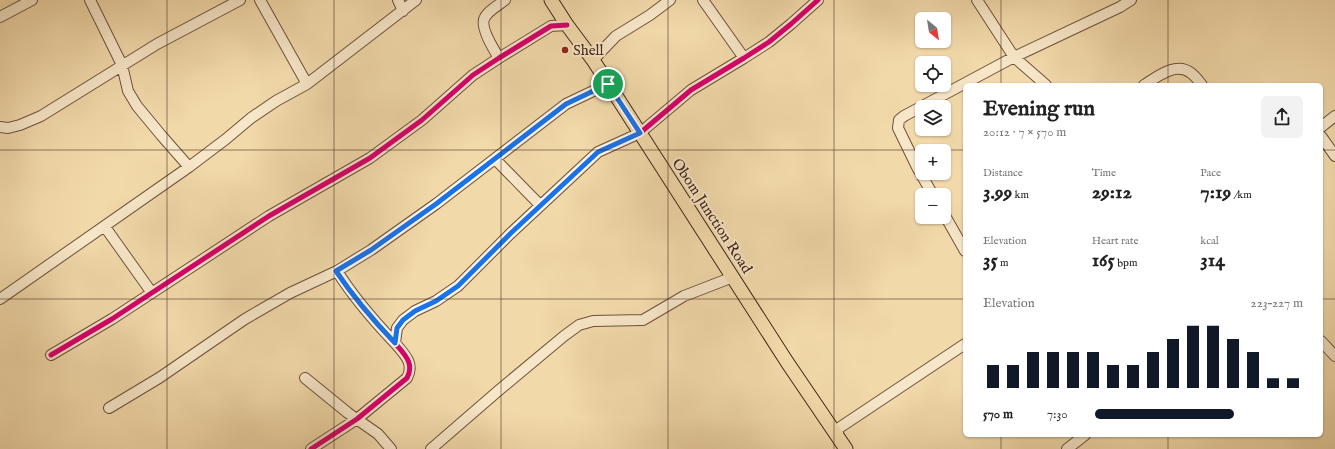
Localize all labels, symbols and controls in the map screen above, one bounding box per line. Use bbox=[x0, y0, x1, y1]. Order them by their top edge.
north arrow bbox=[915, 12, 951, 48]
map controls bbox=[915, 12, 951, 224]
place label: Shell bbox=[573, 41, 605, 60]
marker: Shell bbox=[560, 45, 570, 55]
button: locate bbox=[915, 56, 951, 92]
pin bbox=[591, 67, 625, 101]
icon: arrive bbox=[597, 73, 619, 95]
text: Evening run bbox=[983, 95, 1095, 123]
button: share bbox=[1261, 96, 1303, 138]
button: layers bbox=[915, 100, 951, 136]
text: 20:12 · 7 × 570 m bbox=[983, 124, 1066, 141]
button: + bbox=[915, 144, 951, 180]
street label: Obom Junction Road bbox=[668, 155, 757, 278]
text: Distance bbox=[983, 166, 1023, 180]
text: Time bbox=[1092, 166, 1116, 180]
text: Pace bbox=[1200, 166, 1221, 180]
text: 3.99 bbox=[983, 180, 1012, 205]
text: 29:12 bbox=[1092, 180, 1132, 205]
text: 7:19 bbox=[1200, 180, 1231, 205]
button: − bbox=[915, 188, 951, 224]
text: km bbox=[1012, 188, 1029, 202]
text: /km bbox=[1231, 188, 1252, 202]
text: Elevation bbox=[983, 234, 1027, 248]
text: Heart rate bbox=[1092, 234, 1139, 248]
text: kcal bbox=[1200, 234, 1219, 248]
text: 35 bbox=[983, 248, 998, 273]
text: 165 bbox=[1092, 248, 1115, 273]
text: 314 bbox=[1200, 248, 1225, 273]
text: m bbox=[998, 256, 1009, 270]
text: bpm bbox=[1115, 256, 1138, 270]
text: Elevation bbox=[983, 295, 1035, 312]
text: 223–227 m bbox=[1251, 295, 1303, 312]
text: 570 m bbox=[983, 406, 1013, 423]
text: 7:30 bbox=[1047, 406, 1068, 423]

